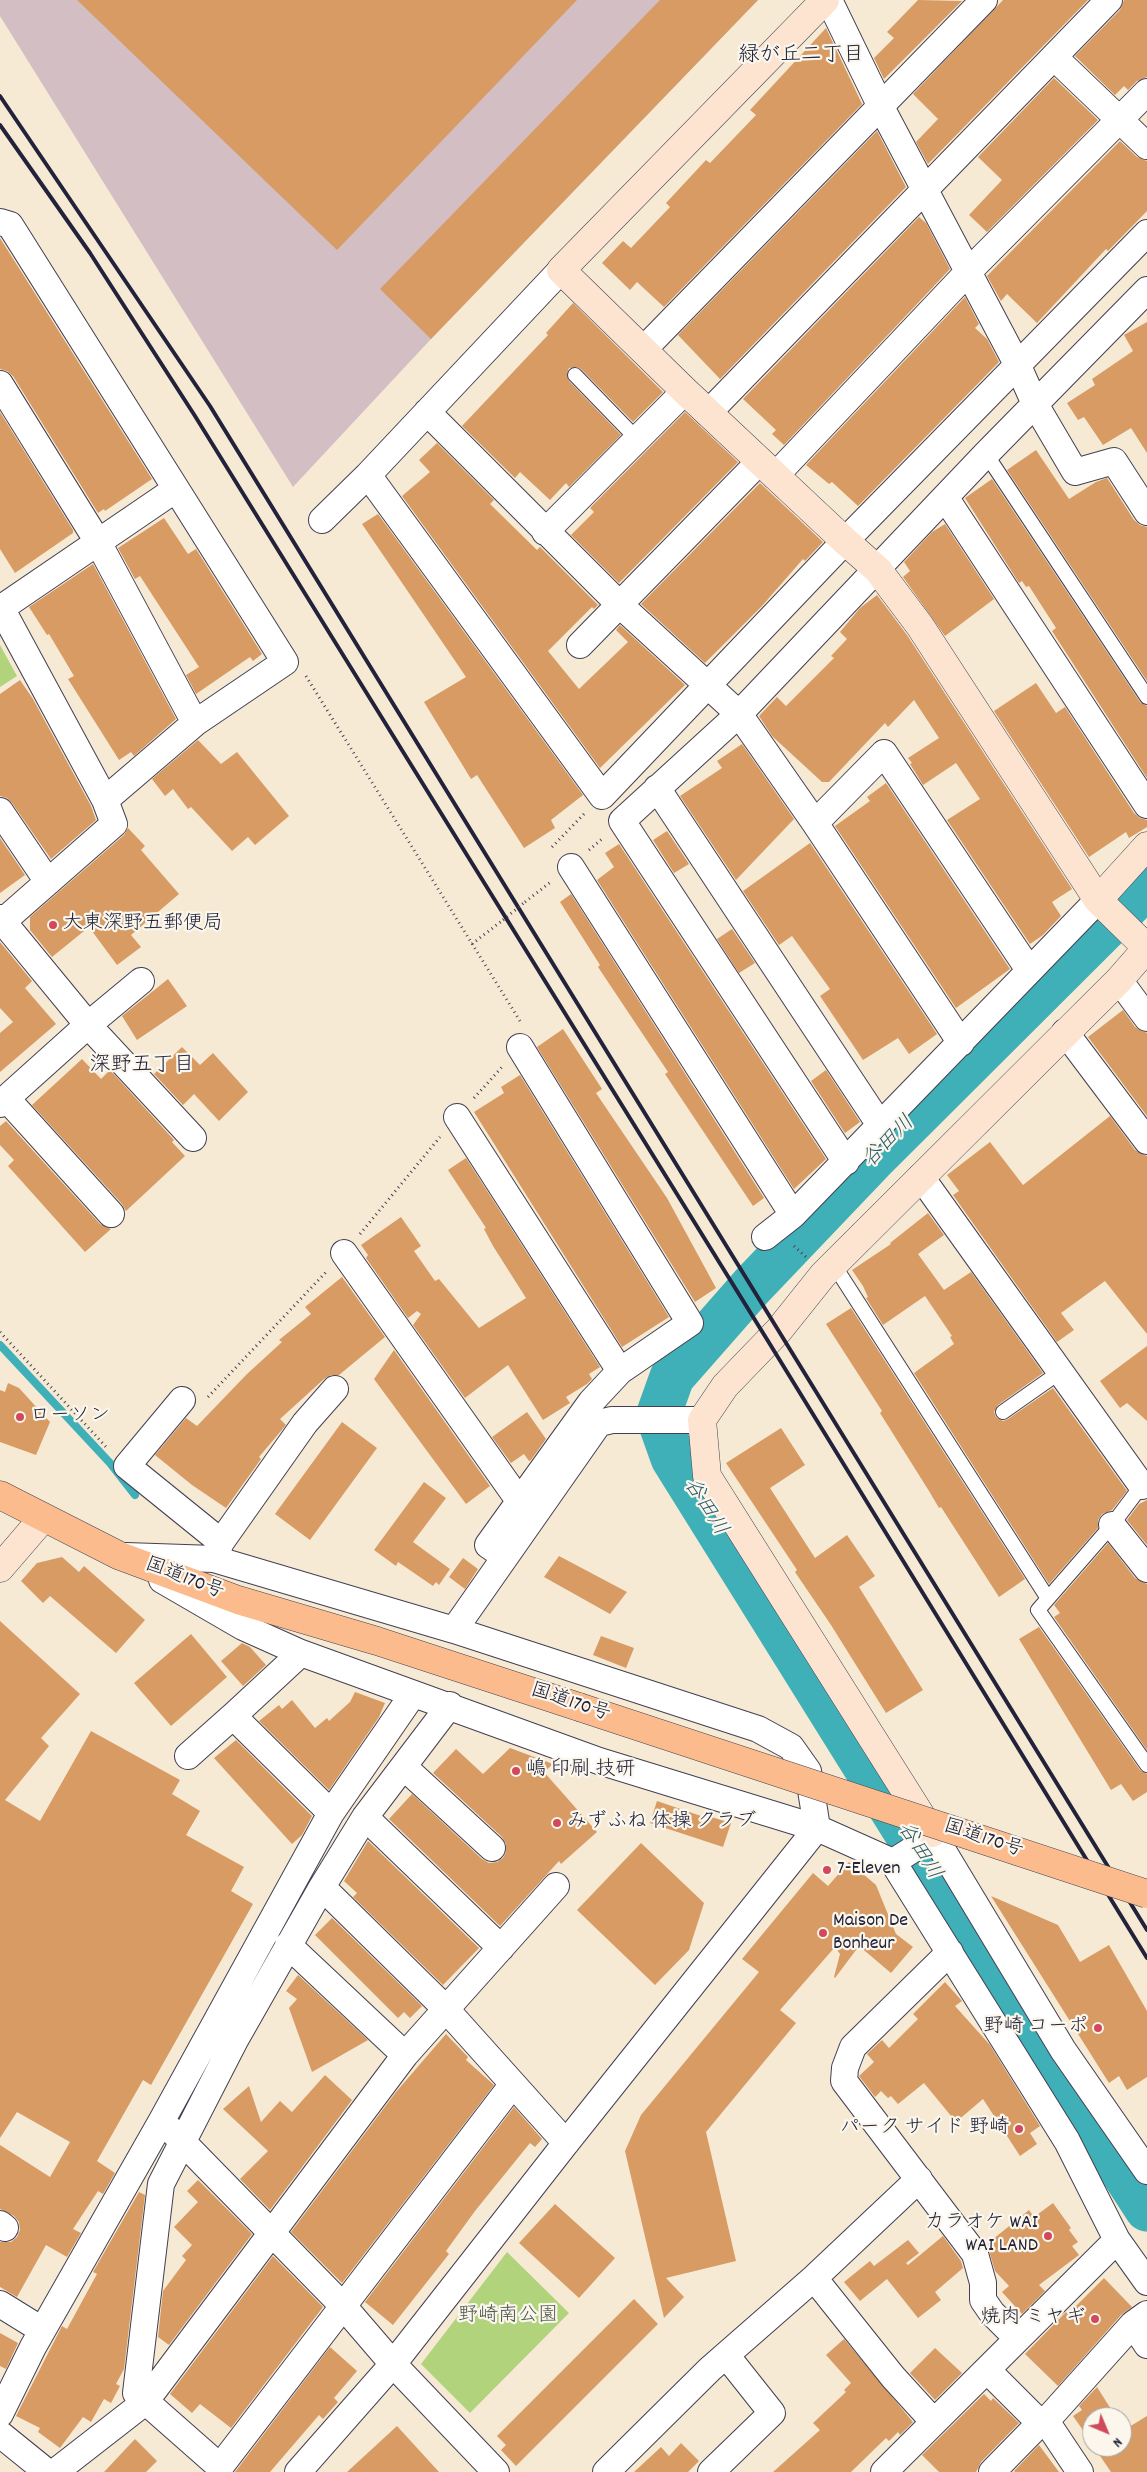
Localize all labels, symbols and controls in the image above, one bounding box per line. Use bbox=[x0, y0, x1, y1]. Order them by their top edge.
district label: 緑が丘二丁目 bbox=[738, 44, 864, 70]
place label: 大東深野五郵便局 bbox=[63, 913, 223, 937]
marker: 大東深野五郵便局 bbox=[47, 919, 59, 931]
district label: 深野五丁目 bbox=[90, 1054, 194, 1080]
water label: 谷田川 bbox=[859, 1112, 921, 1174]
place label: ローソン bbox=[30, 1405, 110, 1429]
marker: ローソン bbox=[14, 1411, 26, 1423]
water label: 谷田川 bbox=[677, 1475, 731, 1541]
street label: 国道170号 bbox=[141, 1554, 227, 1606]
street label: 国道170号 bbox=[527, 1680, 613, 1728]
place label: 嶋 印刷 技研 bbox=[526, 1759, 635, 1783]
marker: 嶋 印刷 技研 bbox=[510, 1765, 522, 1777]
place label: みずふね 体操 クラブ bbox=[567, 1811, 756, 1835]
street label: 国道170号 bbox=[940, 1816, 1026, 1864]
marker: みずふね 体操 クラブ bbox=[551, 1817, 563, 1829]
water label: 谷田川 bbox=[891, 1819, 945, 1885]
place label: 7-Eleven bbox=[837, 1858, 901, 1882]
marker: 7-Eleven bbox=[821, 1864, 833, 1876]
place label: Maison De Bonheur bbox=[833, 1910, 908, 1957]
marker: Maison De Bonheur bbox=[817, 1927, 829, 1939]
place label: 野崎 コーポ bbox=[983, 2016, 1088, 2040]
marker: 野崎 コーポ bbox=[1092, 2022, 1104, 2034]
place label: パーク サイド 野崎 bbox=[840, 2117, 1009, 2141]
marker: パーク サイド 野崎 bbox=[1013, 2123, 1025, 2135]
place label: カラオケ WAI WAI LAND bbox=[925, 2212, 1038, 2259]
marker: カラオケ WAI WAI LAND bbox=[1042, 2230, 1054, 2242]
park label: 野崎南公園 bbox=[458, 2305, 558, 2329]
place label: 焼肉 ミヤギ bbox=[980, 2307, 1085, 2331]
marker: 焼肉 ミヤギ bbox=[1089, 2313, 1101, 2325]
north arrow bbox=[1082, 2407, 1132, 2457]
text: N bbox=[1107, 2432, 1126, 2451]

